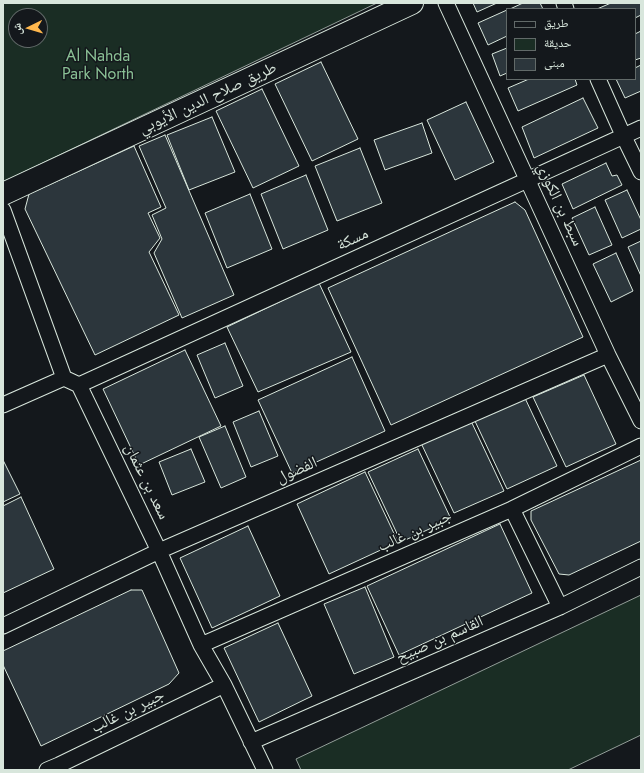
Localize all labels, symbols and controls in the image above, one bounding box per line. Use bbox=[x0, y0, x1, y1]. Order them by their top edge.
north arrow bbox=[8, 8, 48, 48]
legend bbox=[506, 8, 636, 80]
text: طريق bbox=[544, 14, 569, 32]
text: ش bbox=[9, 22, 26, 35]
text: حديقة bbox=[544, 34, 572, 52]
park label: Al Nahda Park North bbox=[62, 47, 134, 85]
text: مبنى bbox=[544, 54, 565, 72]
street label: طريق صلاح الدين الأيوبي bbox=[136, 59, 280, 139]
street label: سبط بن الكوزي bbox=[531, 161, 587, 249]
street label: مسكة bbox=[334, 224, 372, 256]
street label: سعد بن عثمان bbox=[119, 441, 173, 523]
street label: الفضول bbox=[274, 454, 320, 488]
street label: جبير بن غالب bbox=[375, 507, 455, 557]
street label: القاسم بن صبيح bbox=[393, 612, 487, 668]
street label: جبير بن غالب bbox=[88, 686, 168, 738]

